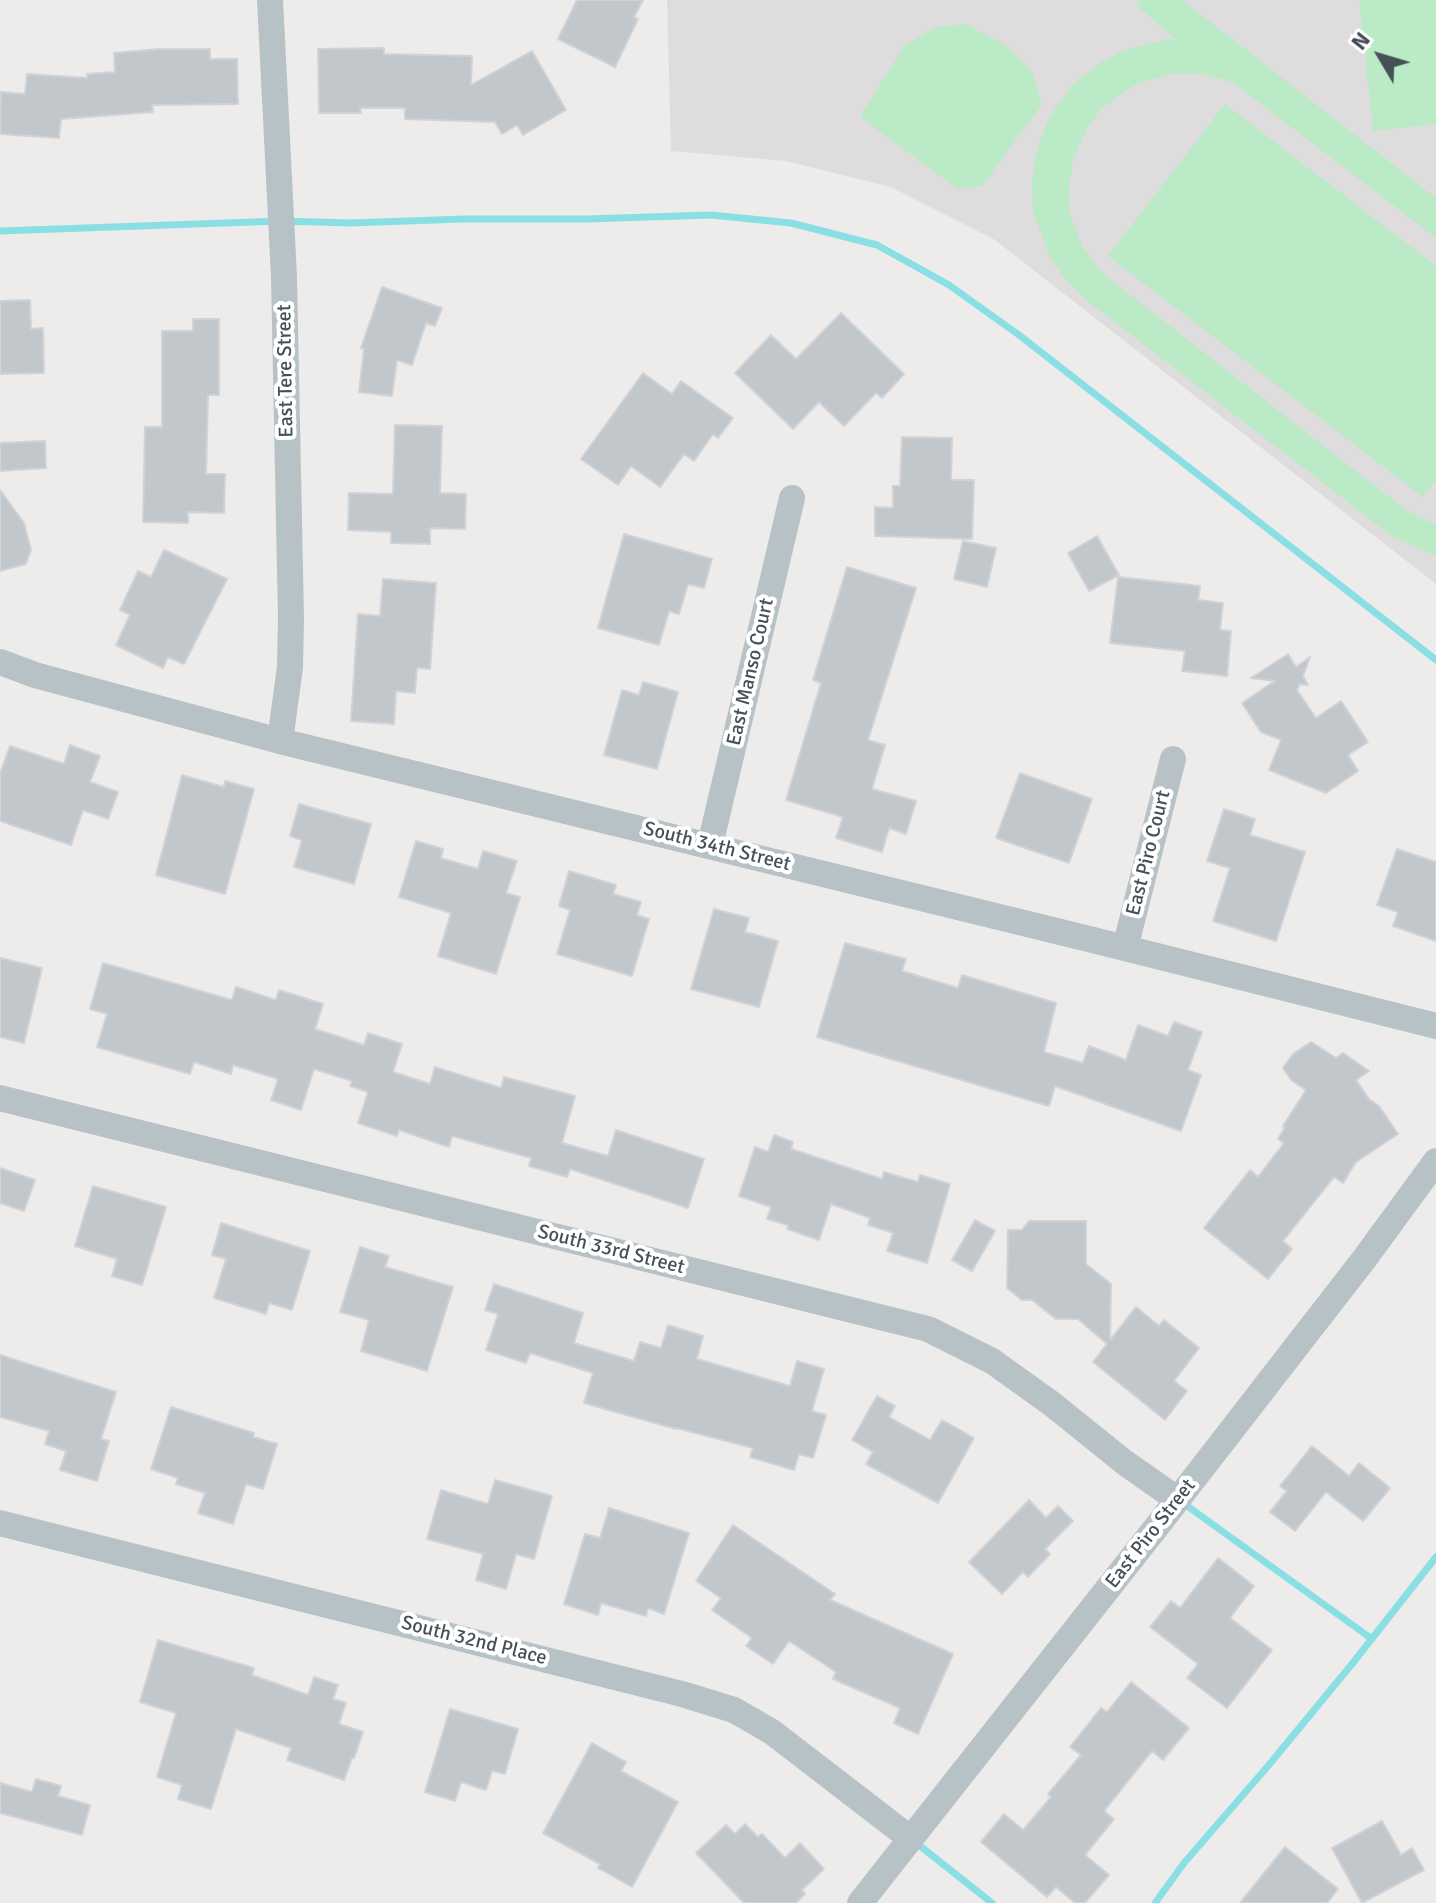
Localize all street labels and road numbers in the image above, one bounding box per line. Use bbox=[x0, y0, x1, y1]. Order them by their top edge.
street label: East Tere Street bbox=[273, 304, 299, 438]
street label: East Manso Court bbox=[722, 596, 780, 748]
street label: East Piro Court bbox=[1122, 788, 1176, 918]
street label: South 34th Street bbox=[641, 817, 793, 877]
street label: South 33rd Street bbox=[535, 1220, 687, 1280]
street label: East Piro Street bbox=[1101, 1475, 1201, 1593]
street label: South 32nd Place bbox=[399, 1611, 549, 1671]

